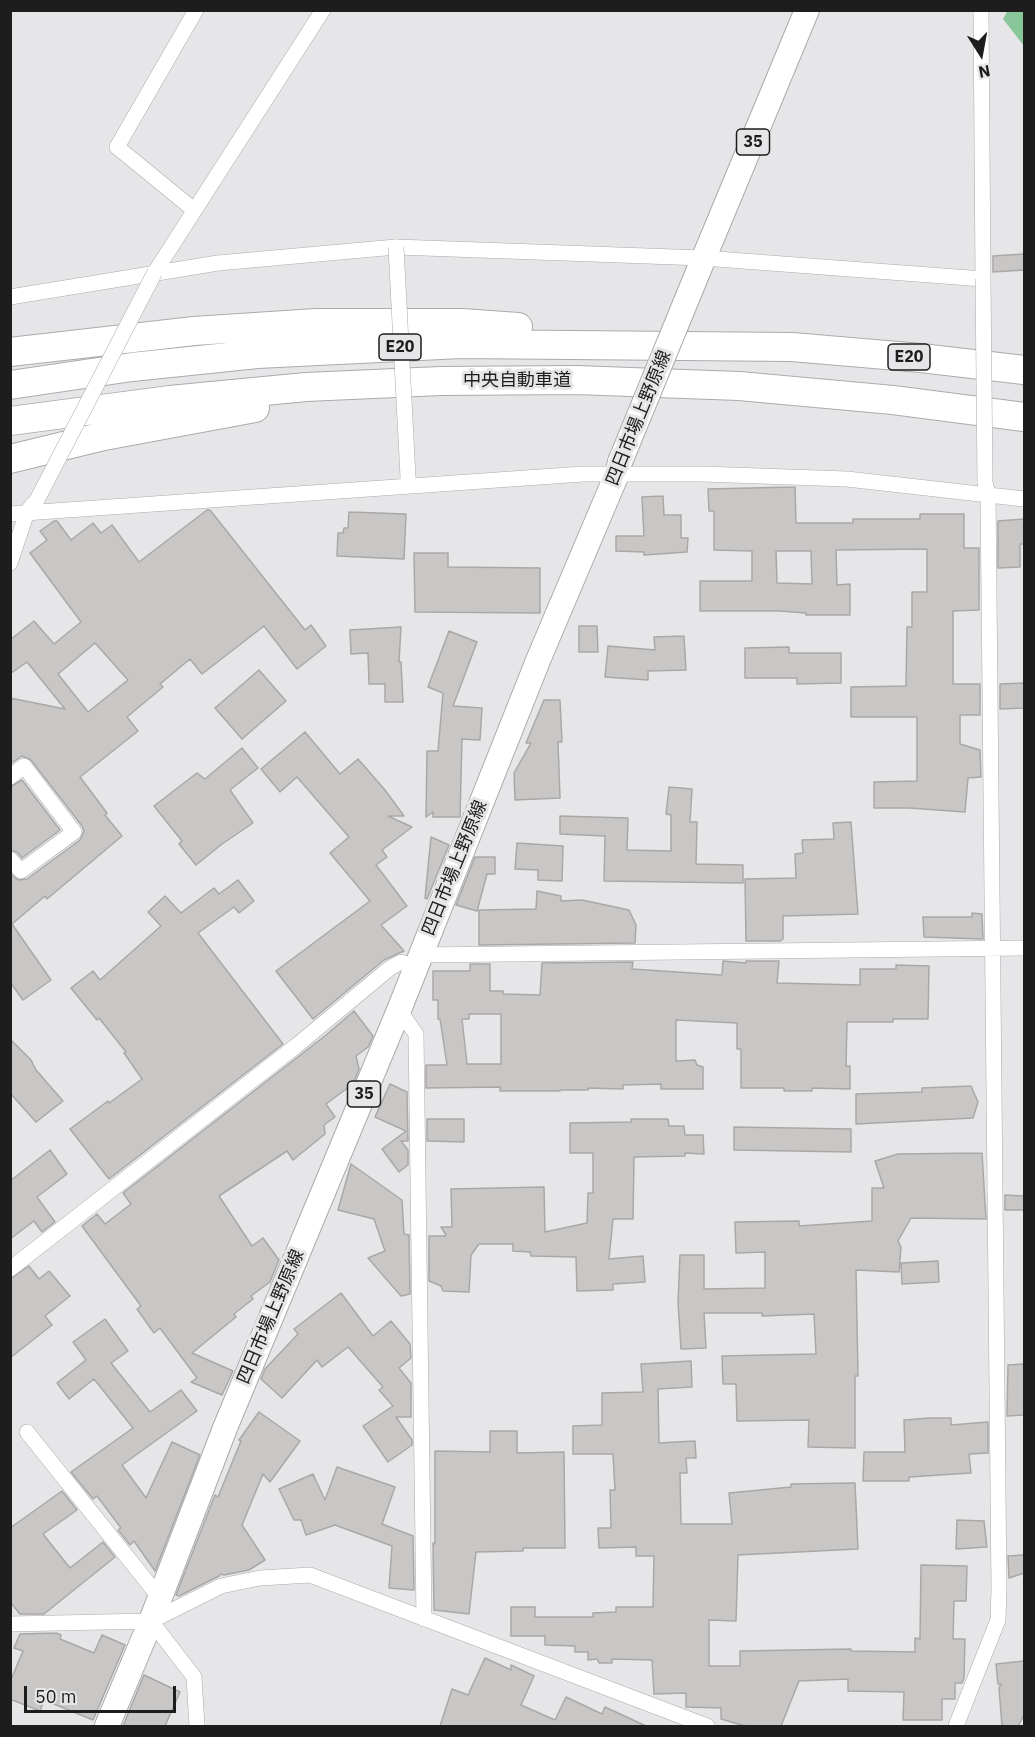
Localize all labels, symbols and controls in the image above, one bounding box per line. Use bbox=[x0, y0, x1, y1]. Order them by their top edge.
north arrow bbox=[951, 24, 1011, 84]
text: N bbox=[977, 61, 992, 83]
road number: 35 bbox=[736, 129, 770, 155]
road number: E20 bbox=[379, 334, 421, 360]
road number: E20 bbox=[888, 344, 930, 370]
street label: 四日市場上野原線 bbox=[602, 347, 676, 489]
street label: 中央自動車道 bbox=[463, 370, 571, 392]
street label: 四日市場上野原線 bbox=[418, 797, 492, 939]
road number: 35 bbox=[348, 1081, 380, 1107]
street label: 四日市場上野原線 bbox=[233, 1247, 309, 1387]
scale bar bbox=[27, 1674, 178, 1712]
text: 50 m bbox=[35, 1685, 77, 1708]

